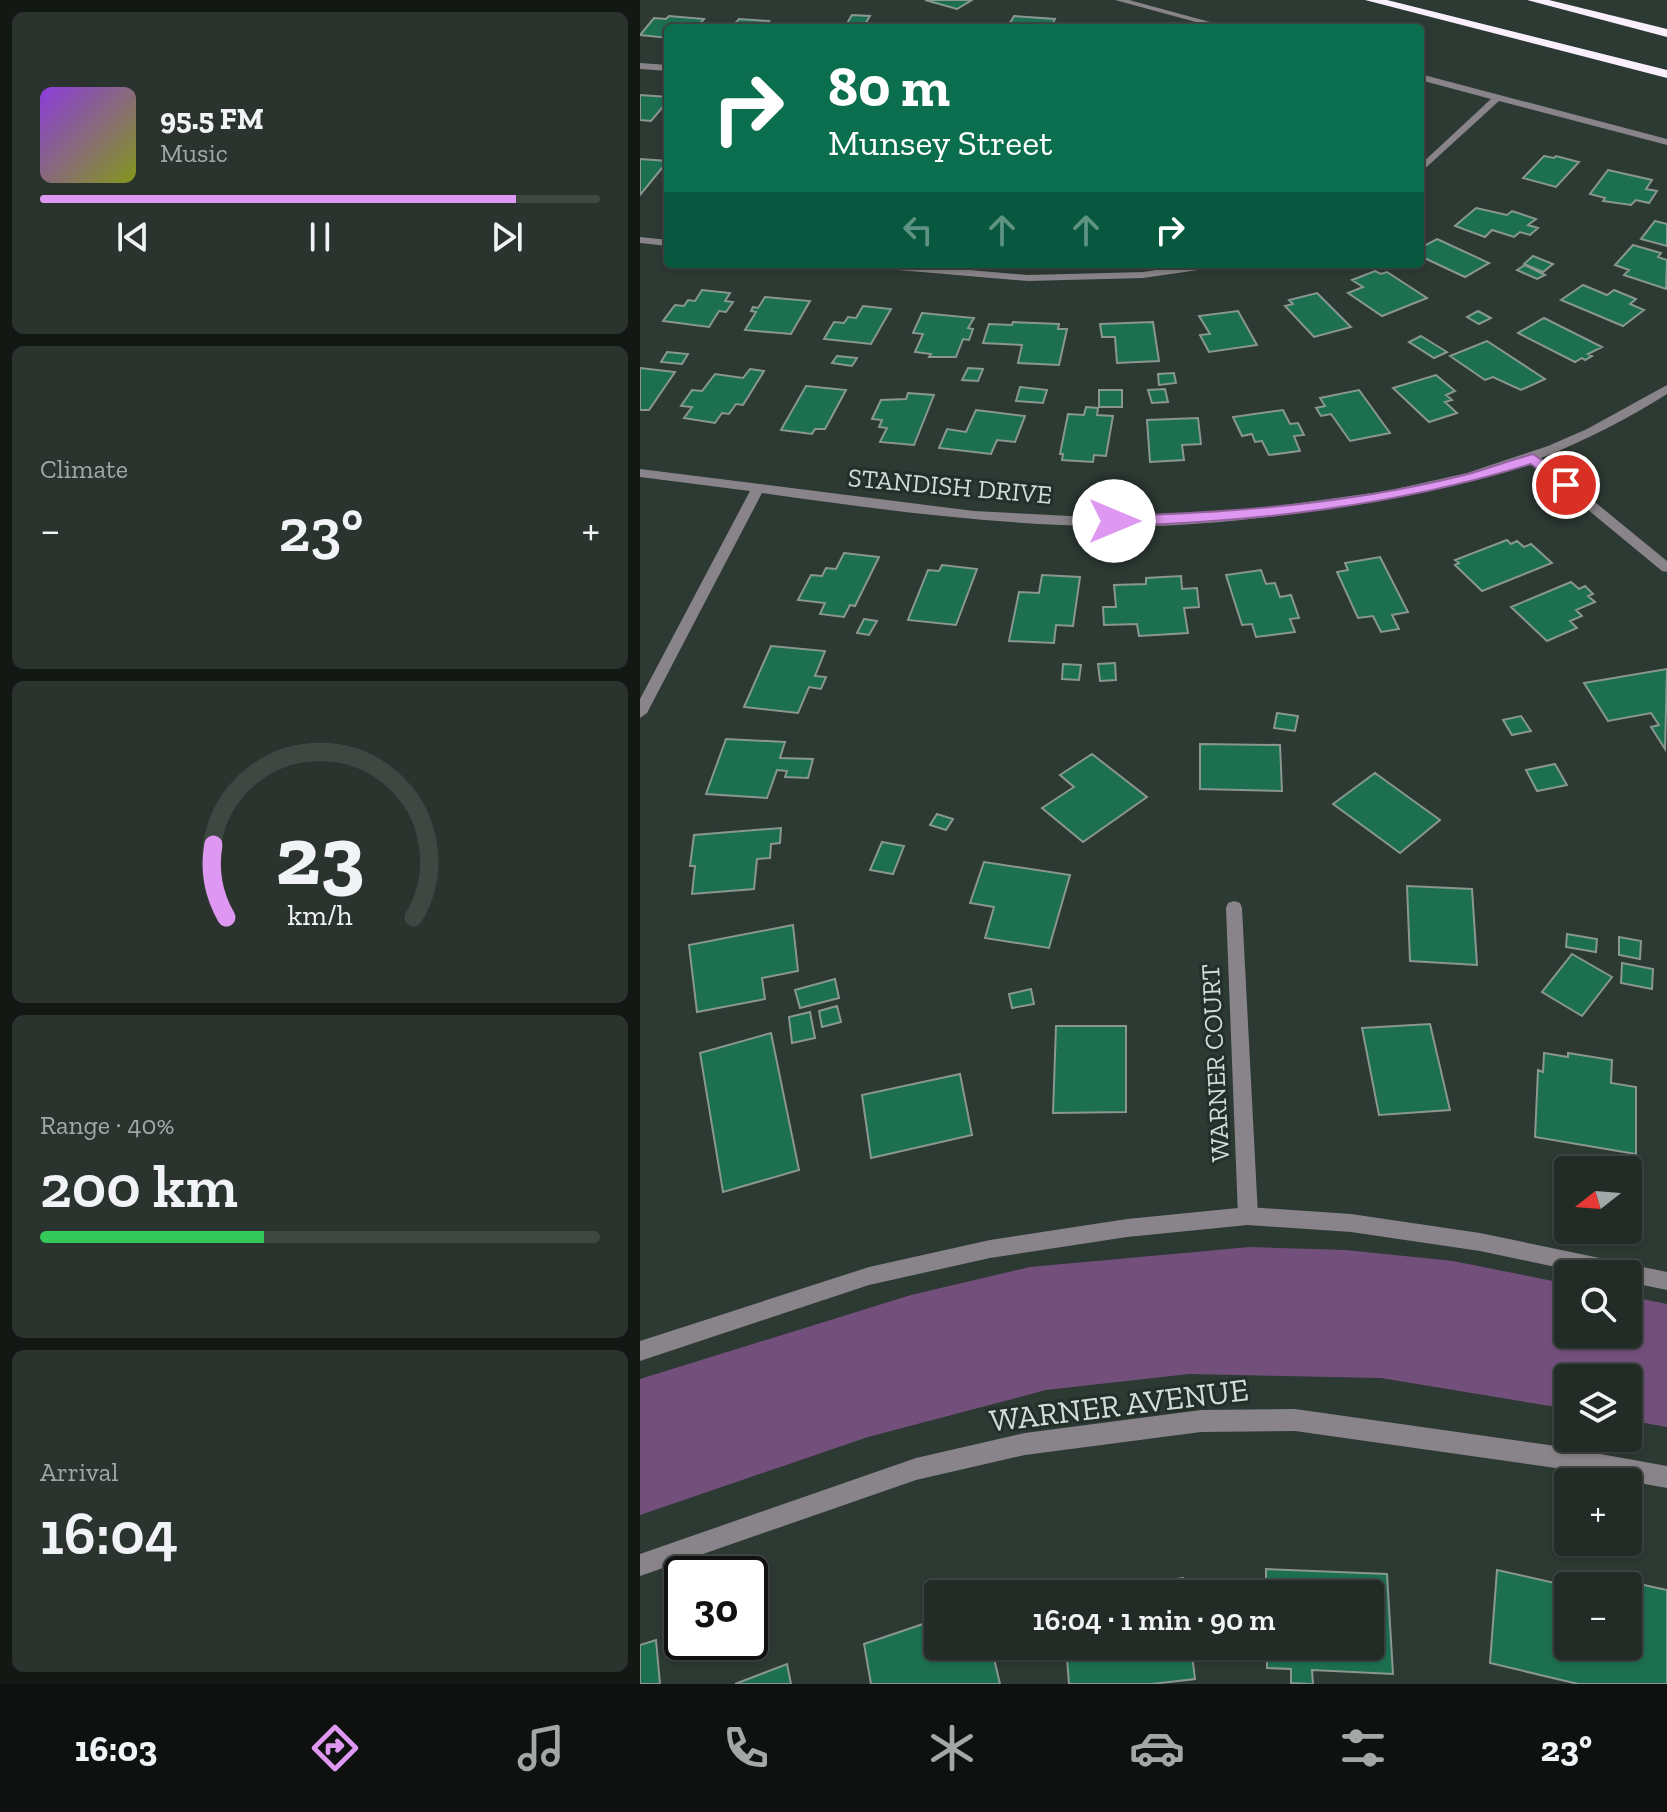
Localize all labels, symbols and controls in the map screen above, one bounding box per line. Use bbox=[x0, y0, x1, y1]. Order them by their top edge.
text: 80 m bbox=[828, 53, 950, 120]
icon: right bbox=[696, 56, 800, 160]
text: 95.5 FM bbox=[160, 101, 264, 137]
text: Munsey Street bbox=[828, 121, 1052, 164]
text: Music bbox=[160, 137, 228, 169]
icon: left bbox=[896, 208, 940, 252]
icon: ahead bbox=[980, 208, 1024, 252]
icon: ahead bbox=[1064, 208, 1108, 252]
icon: right bbox=[1148, 208, 1192, 252]
icon: previous bbox=[111, 215, 155, 259]
icon: pause bbox=[298, 215, 342, 259]
icon: next bbox=[485, 215, 529, 259]
pin bbox=[1532, 451, 1600, 519]
text: Climate bbox=[40, 453, 128, 485]
street label: STANDISH DRIVE bbox=[847, 461, 1053, 511]
icon: arrive bbox=[1544, 463, 1588, 507]
position arrow bbox=[1072, 479, 1156, 563]
text: 23° bbox=[278, 494, 364, 566]
text: − bbox=[40, 503, 61, 556]
text: + bbox=[581, 503, 600, 556]
text: 23 bbox=[275, 805, 365, 905]
text: km/h bbox=[287, 898, 353, 932]
street label: WARNER COURT bbox=[1194, 963, 1236, 1163]
text: Range · 40% bbox=[40, 1109, 174, 1141]
text: 200 km bbox=[40, 1150, 238, 1222]
north arrow bbox=[1554, 1156, 1642, 1244]
map controls bbox=[1554, 1156, 1642, 1660]
button: search bbox=[1554, 1260, 1642, 1348]
button: layers bbox=[1554, 1364, 1642, 1452]
street label: WARNER AVENUE bbox=[987, 1370, 1251, 1440]
text: Arrival bbox=[40, 1456, 118, 1488]
button: + bbox=[1554, 1468, 1642, 1556]
text: 16:04 bbox=[40, 1497, 178, 1569]
speed limit sign: 30 bbox=[664, 1556, 768, 1660]
button: − bbox=[1554, 1572, 1642, 1660]
text: 16:04 · 1 min · 90 m bbox=[1033, 1602, 1275, 1638]
icon: directions bbox=[307, 1720, 363, 1776]
icon: music bbox=[513, 1720, 569, 1776]
icon: phone bbox=[718, 1720, 774, 1776]
icon: climate bbox=[924, 1720, 980, 1776]
icon: car bbox=[1129, 1720, 1185, 1776]
icon: filters bbox=[1335, 1720, 1391, 1776]
text: 16:03 bbox=[75, 1727, 157, 1770]
text: 23° bbox=[1541, 1727, 1592, 1770]

